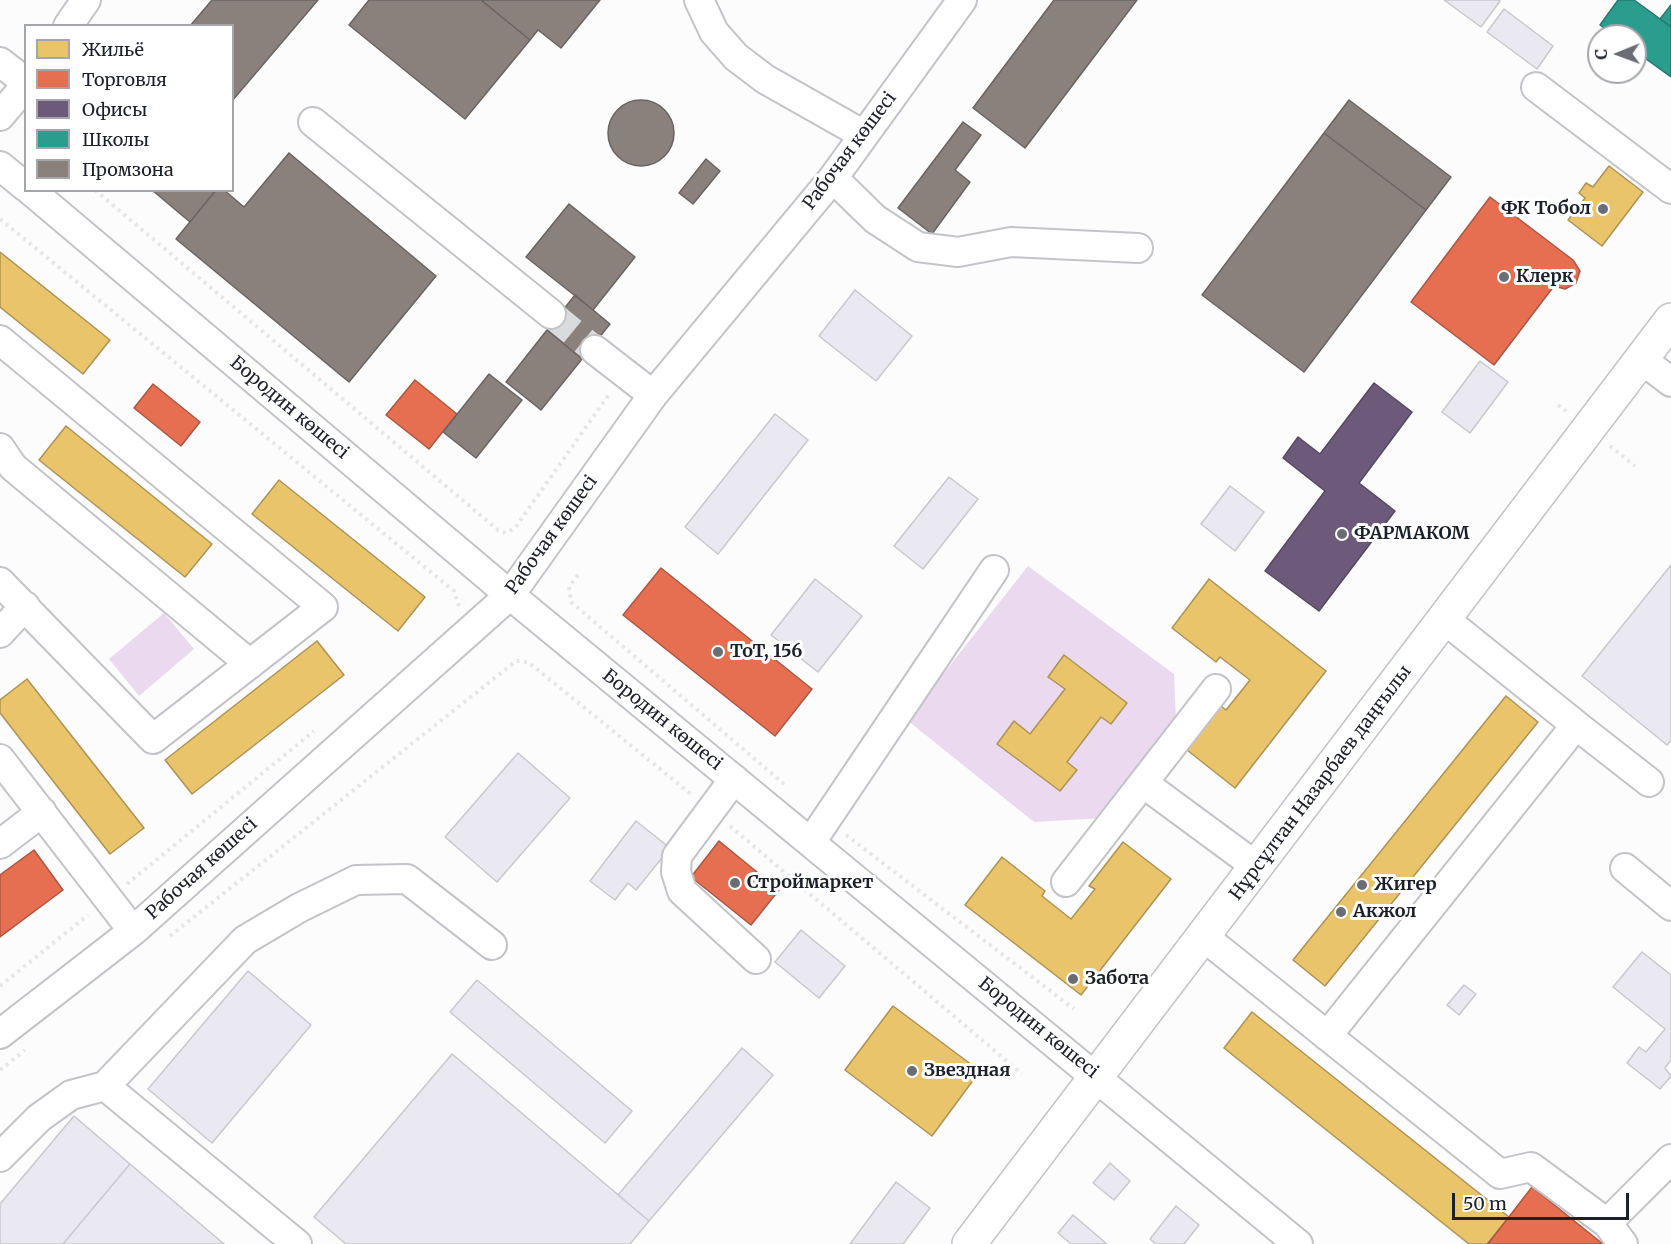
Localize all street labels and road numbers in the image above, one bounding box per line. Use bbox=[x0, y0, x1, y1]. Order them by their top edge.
street label: Рабочая көшесі bbox=[799, 88, 901, 214]
street label: Бородин көшесі bbox=[225, 352, 353, 464]
street label: Рабочая көшесі bbox=[502, 471, 602, 599]
street label: Нұрсұлтан Назарбаев даңғылы bbox=[1226, 661, 1416, 905]
street label: Бородин көшесі bbox=[598, 665, 726, 775]
street label: Рабочая көшесі bbox=[142, 814, 262, 924]
street label: Бородин көшесі bbox=[974, 973, 1102, 1083]

